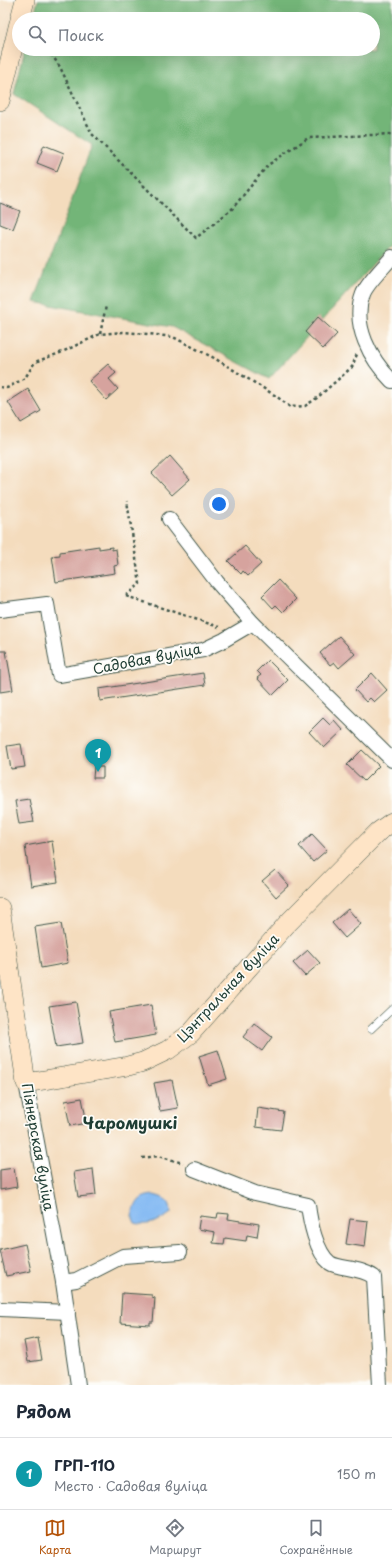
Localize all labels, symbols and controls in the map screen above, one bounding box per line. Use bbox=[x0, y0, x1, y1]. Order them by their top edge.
search box bbox=[12, 12, 380, 56]
icon: search bbox=[26, 23, 48, 45]
text: Поиск bbox=[58, 23, 104, 46]
your location bbox=[209, 494, 229, 514]
street label: Садовая вуліца bbox=[91, 638, 203, 679]
pin: 1 bbox=[85, 739, 111, 772]
street label: Цэнтральная вуліца bbox=[171, 928, 284, 1047]
street label: Піянерская вуліца bbox=[17, 1082, 60, 1213]
district label: Чаромушкі bbox=[83, 1110, 178, 1134]
text: Рядом bbox=[16, 1398, 71, 1424]
text: ГРП-110 bbox=[54, 1453, 115, 1476]
text: 1 bbox=[26, 1464, 32, 1483]
text: 150 m bbox=[337, 1464, 376, 1483]
text: Место · Садовая вуліца bbox=[54, 1476, 208, 1495]
tab: Карта bbox=[39, 1517, 71, 1558]
tab: Маршрут bbox=[149, 1517, 201, 1558]
tab: Сохранённые bbox=[279, 1517, 353, 1558]

